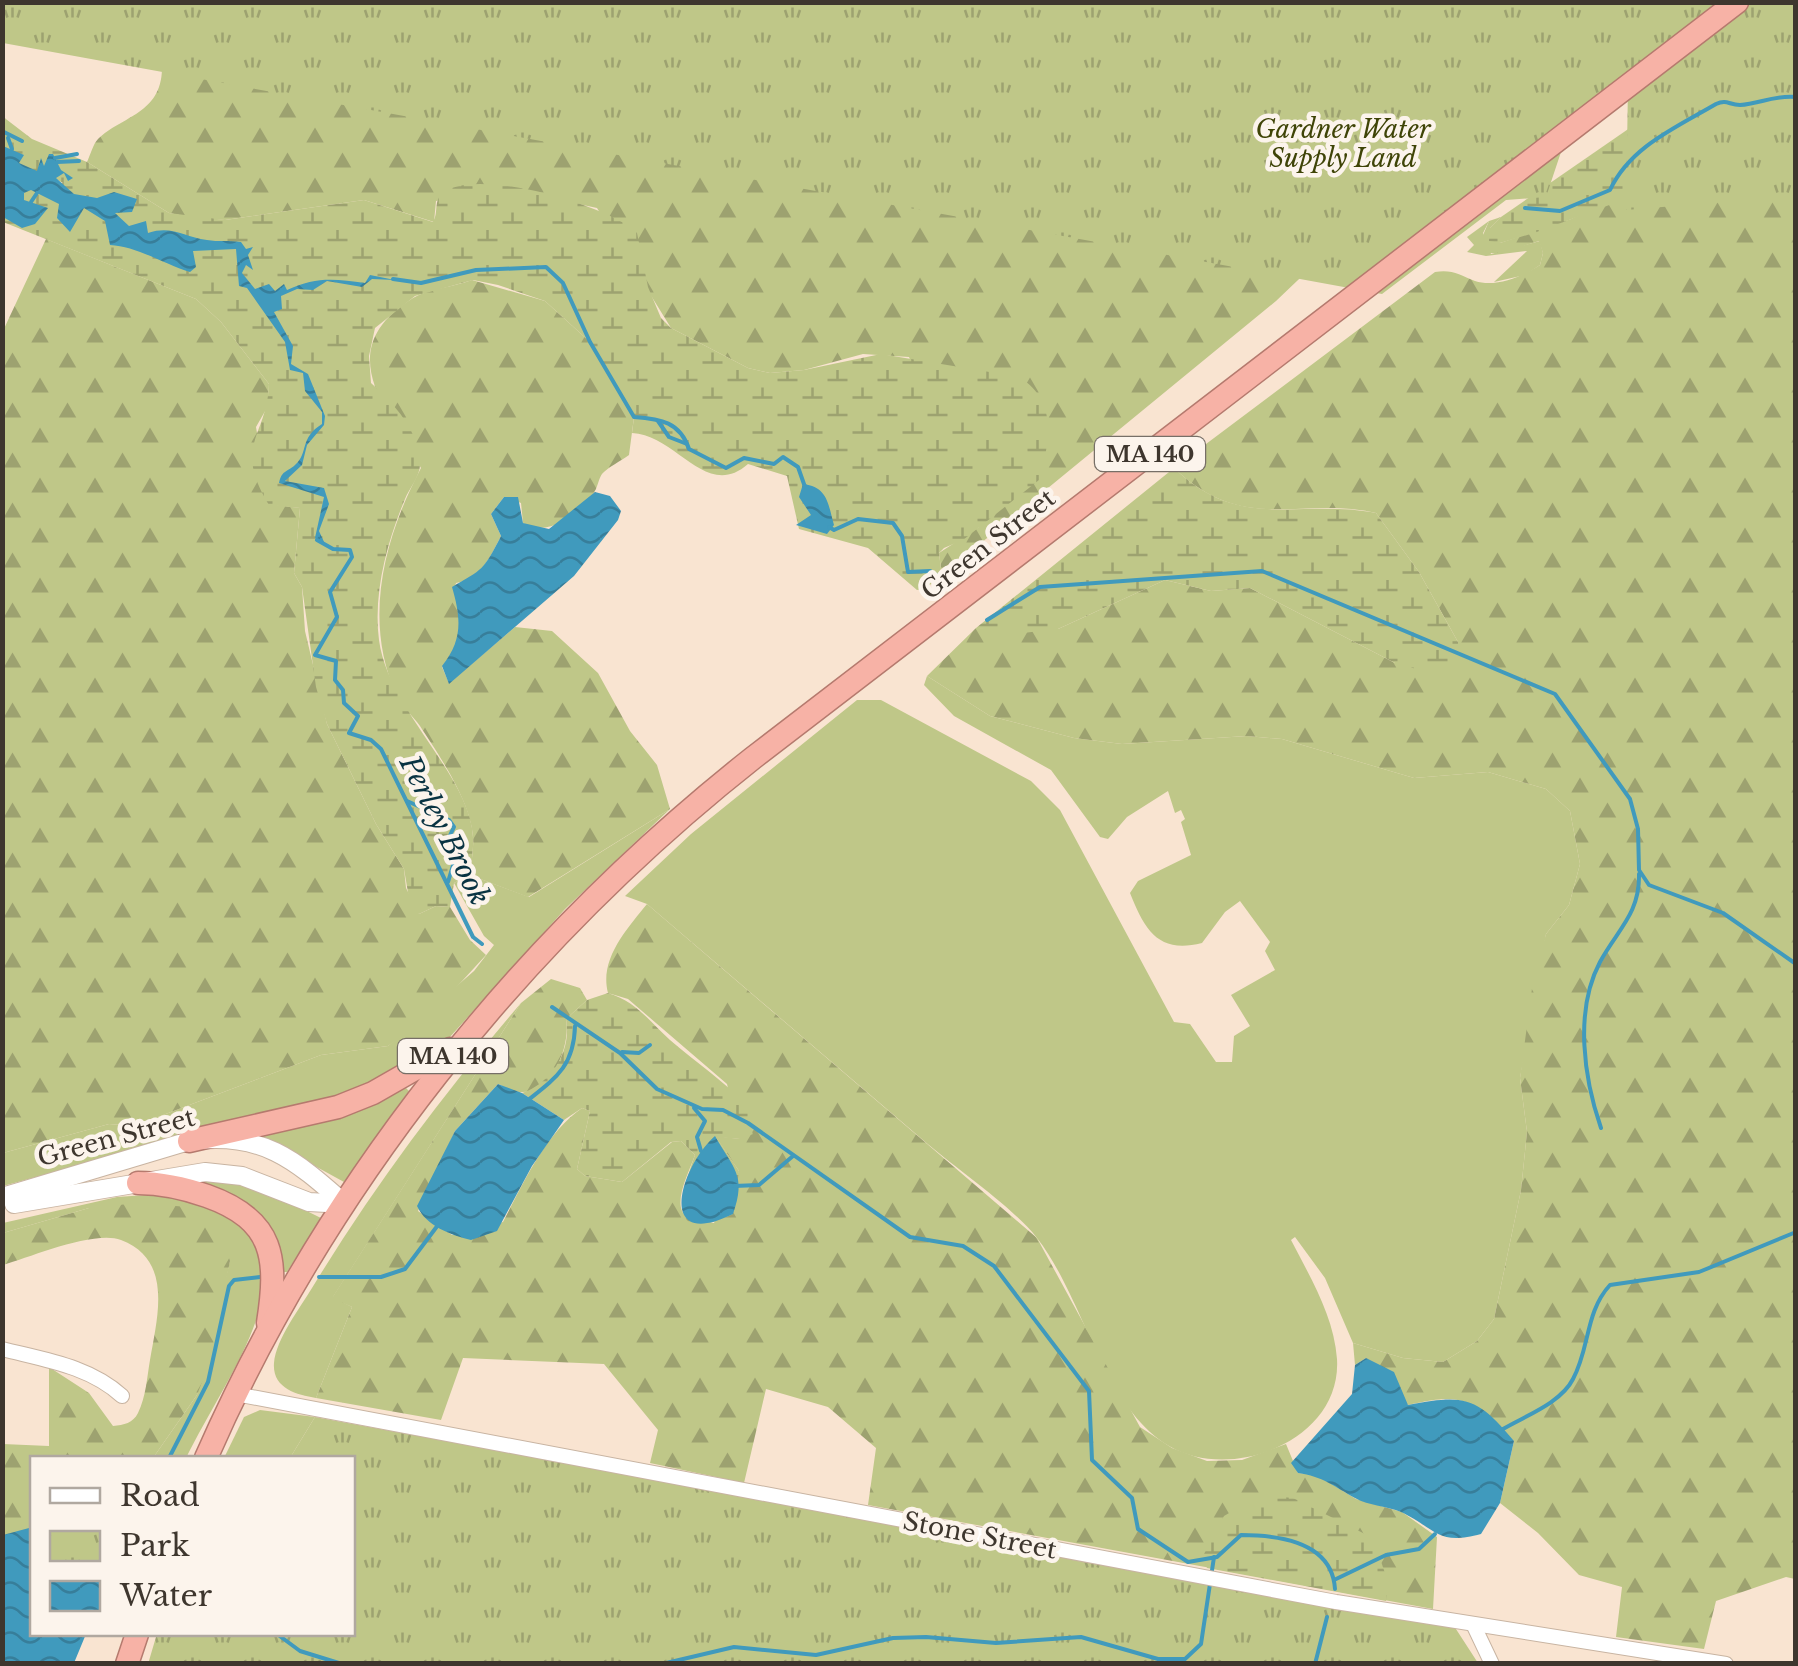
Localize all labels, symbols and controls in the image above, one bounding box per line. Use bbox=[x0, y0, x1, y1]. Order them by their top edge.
park label: Gardner Water Supply Land bbox=[1256, 114, 1432, 174]
road number: MA 140 bbox=[1095, 437, 1205, 471]
street label: Green Street bbox=[915, 482, 1062, 606]
water label: Perley Brook bbox=[391, 749, 497, 911]
road number: MA 140 bbox=[398, 1039, 508, 1073]
street label: Green Street bbox=[34, 1101, 199, 1173]
legend bbox=[30, 1456, 355, 1636]
text: Road bbox=[120, 1477, 200, 1514]
street label: Stone Street bbox=[901, 1505, 1060, 1566]
text: Park bbox=[120, 1527, 190, 1564]
text: Water bbox=[119, 1577, 213, 1614]

